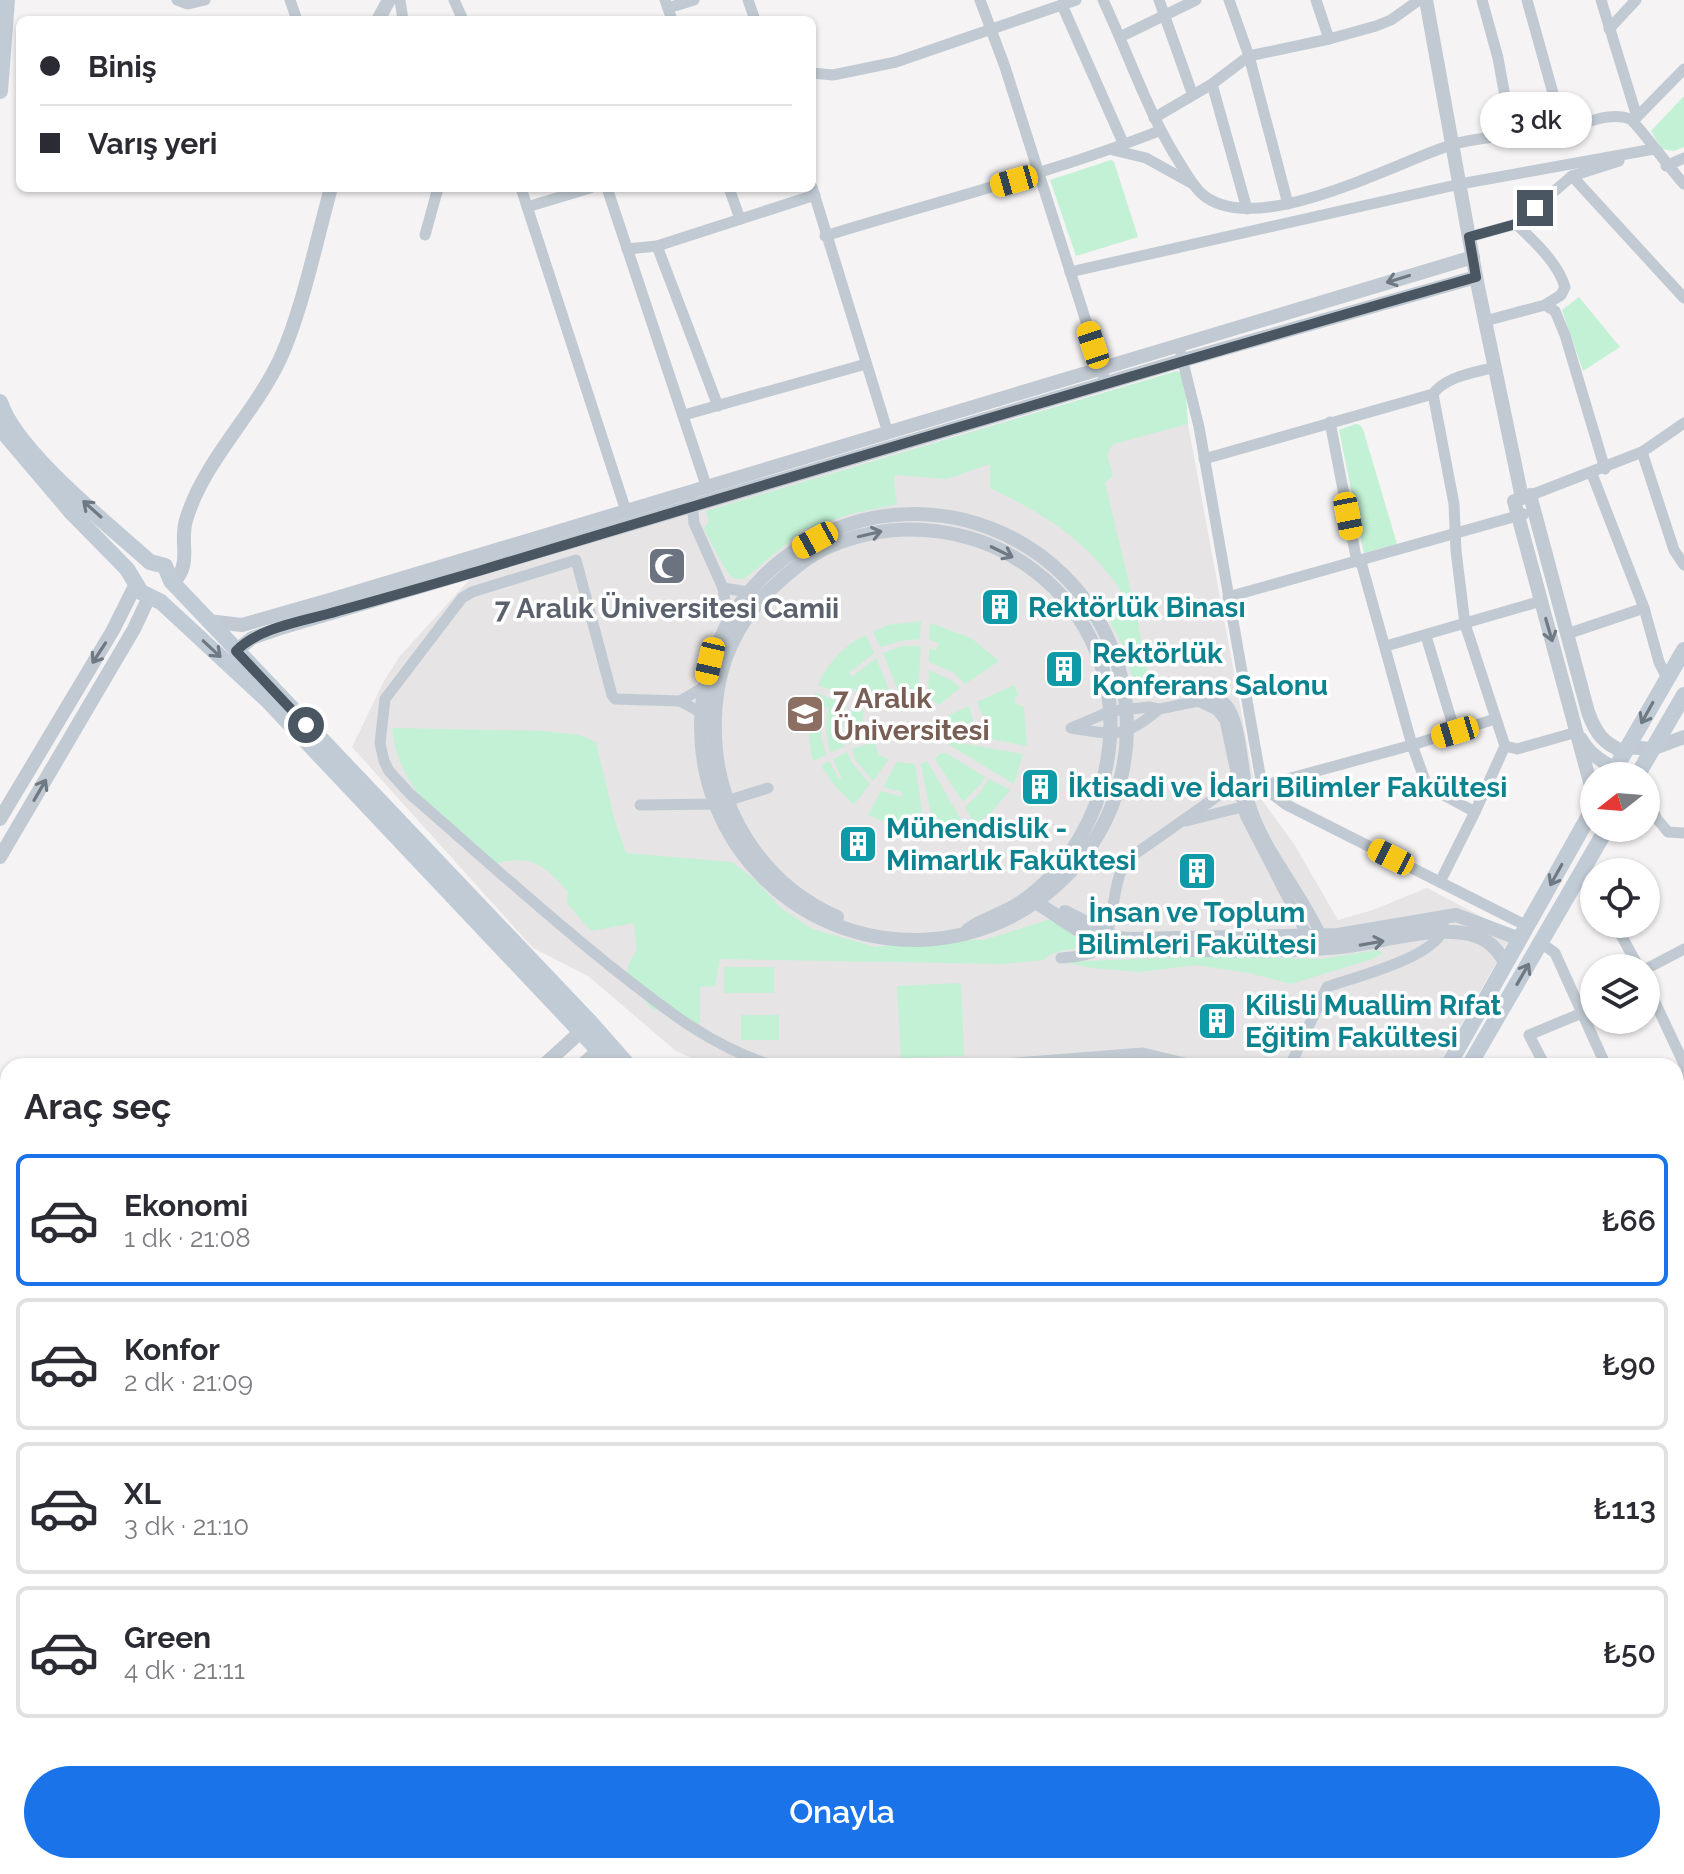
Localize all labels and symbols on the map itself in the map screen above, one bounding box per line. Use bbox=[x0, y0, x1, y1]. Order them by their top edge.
callout: 3 dk bbox=[1479, 92, 1591, 148]
car bbox=[988, 163, 1040, 199]
route end bbox=[1517, 190, 1553, 226]
one-way arrow bbox=[1386, 273, 1411, 287]
car bbox=[1074, 318, 1112, 372]
car bbox=[1332, 490, 1364, 542]
one-way arrow bbox=[83, 501, 103, 519]
car bbox=[788, 518, 842, 562]
one-way arrow bbox=[857, 526, 883, 541]
mosque icon: 7 Aralık Üniversitesi Camii bbox=[646, 545, 688, 587]
one-way arrow bbox=[990, 545, 1014, 560]
building icon: Rektörlük Binası bbox=[979, 586, 1021, 628]
place label: Rektörlük Binası bbox=[1028, 591, 1246, 624]
place label: 7 Aralık Üniversitesi Camii bbox=[495, 592, 839, 625]
one-way arrow bbox=[1542, 617, 1557, 643]
car bbox=[693, 635, 727, 687]
place label: Rektörlük Konferans Salonu bbox=[1092, 637, 1328, 702]
one-way arrow bbox=[202, 640, 222, 658]
one-way arrow bbox=[91, 641, 107, 664]
building icon: Rektörlük Konferans Salonu bbox=[1043, 648, 1085, 690]
place label: 7 Aralık Üniversitesi bbox=[833, 682, 990, 747]
school or university icon: 7 Aralık Üniversitesi bbox=[784, 693, 826, 735]
one-way arrow bbox=[1639, 701, 1655, 724]
route start bbox=[288, 707, 324, 743]
car bbox=[1429, 714, 1481, 750]
north arrow bbox=[1580, 762, 1660, 842]
building icon: İktisadi ve İdari Bilimler Fakültesi bbox=[1019, 766, 1061, 808]
place label: İktisadi ve İdari Bilimler Fakültesi bbox=[1068, 771, 1507, 804]
one-way arrow bbox=[32, 779, 48, 802]
place label: Mühendislik - Mimarlık Faküktesi bbox=[886, 812, 1137, 877]
building icon: Mühendislik - Mimarlık Faküktesi bbox=[837, 823, 879, 865]
car bbox=[1364, 835, 1418, 879]
building icon: İnsan ve Toplum Bilimleri Fakültesi bbox=[1176, 850, 1218, 892]
one-way arrow bbox=[1548, 862, 1563, 886]
place label: İnsan ve Toplum Bilimleri Fakültesi bbox=[1077, 896, 1317, 961]
one-way arrow bbox=[1359, 934, 1384, 949]
one-way arrow bbox=[1516, 963, 1531, 987]
place label: Kilisli Muallim Rıfat Eğitim Fakültesi bbox=[1245, 989, 1502, 1054]
building icon: Kilisli Muallim Rıfat Eğitim Fakültesi bbox=[1196, 1000, 1238, 1042]

